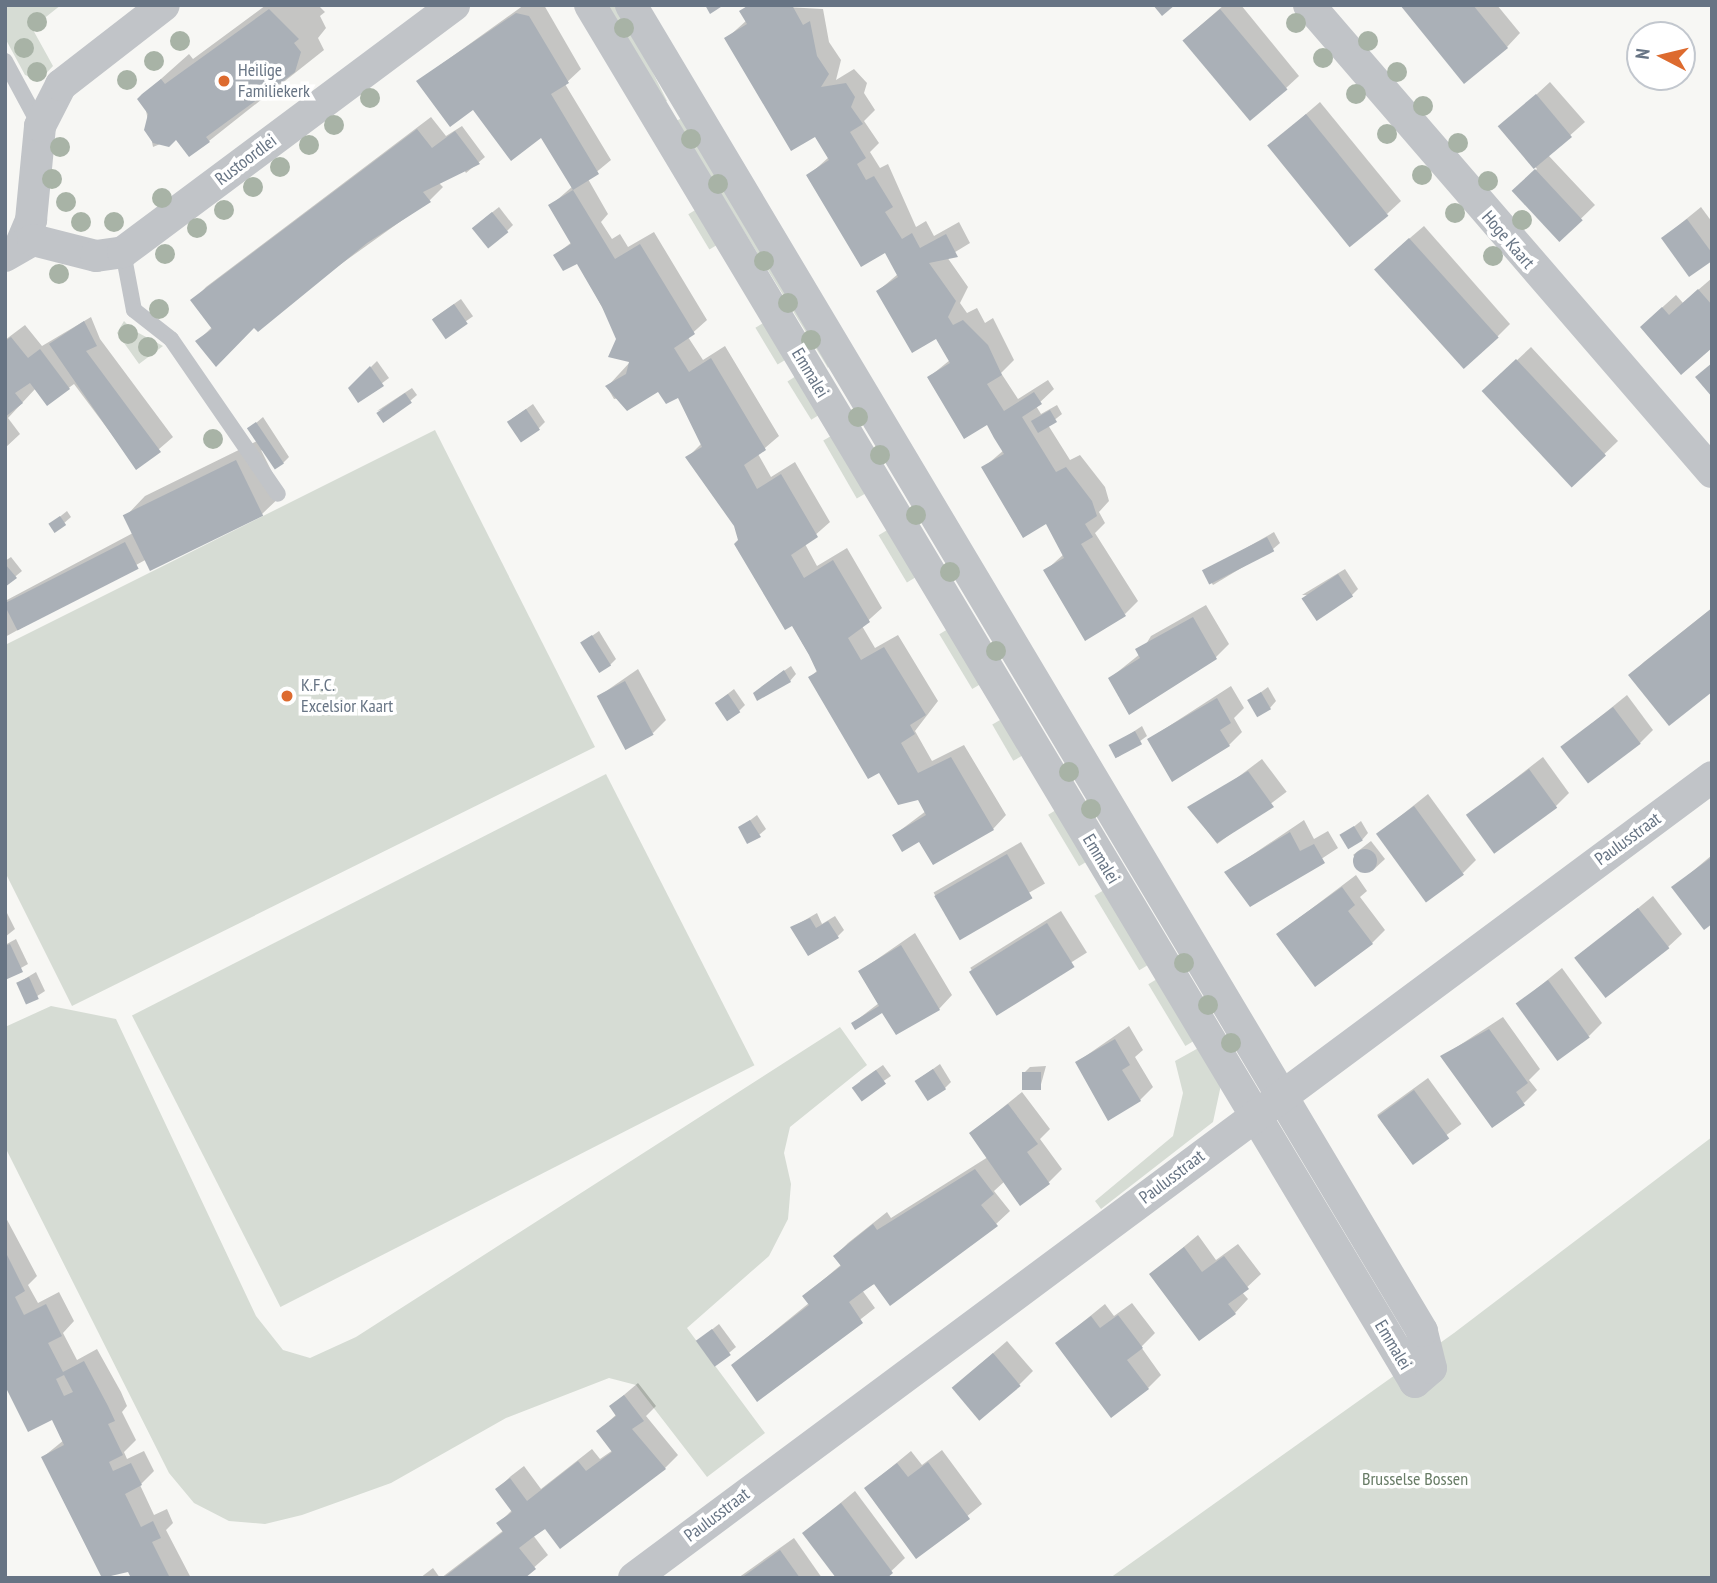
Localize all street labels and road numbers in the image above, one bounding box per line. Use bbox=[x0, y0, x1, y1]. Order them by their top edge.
street label: Rustoordlei bbox=[211, 130, 281, 190]
street label: Hoge Kaart bbox=[1477, 207, 1539, 273]
street label: Emmalei bbox=[787, 344, 833, 402]
street label: Paulusstraat bbox=[1591, 808, 1665, 870]
street label: Emmalei bbox=[1078, 830, 1124, 888]
street label: Paulusstraat bbox=[1135, 1145, 1209, 1209]
street label: Emmalei bbox=[1370, 1316, 1416, 1374]
street label: Paulusstraat bbox=[680, 1483, 754, 1547]

